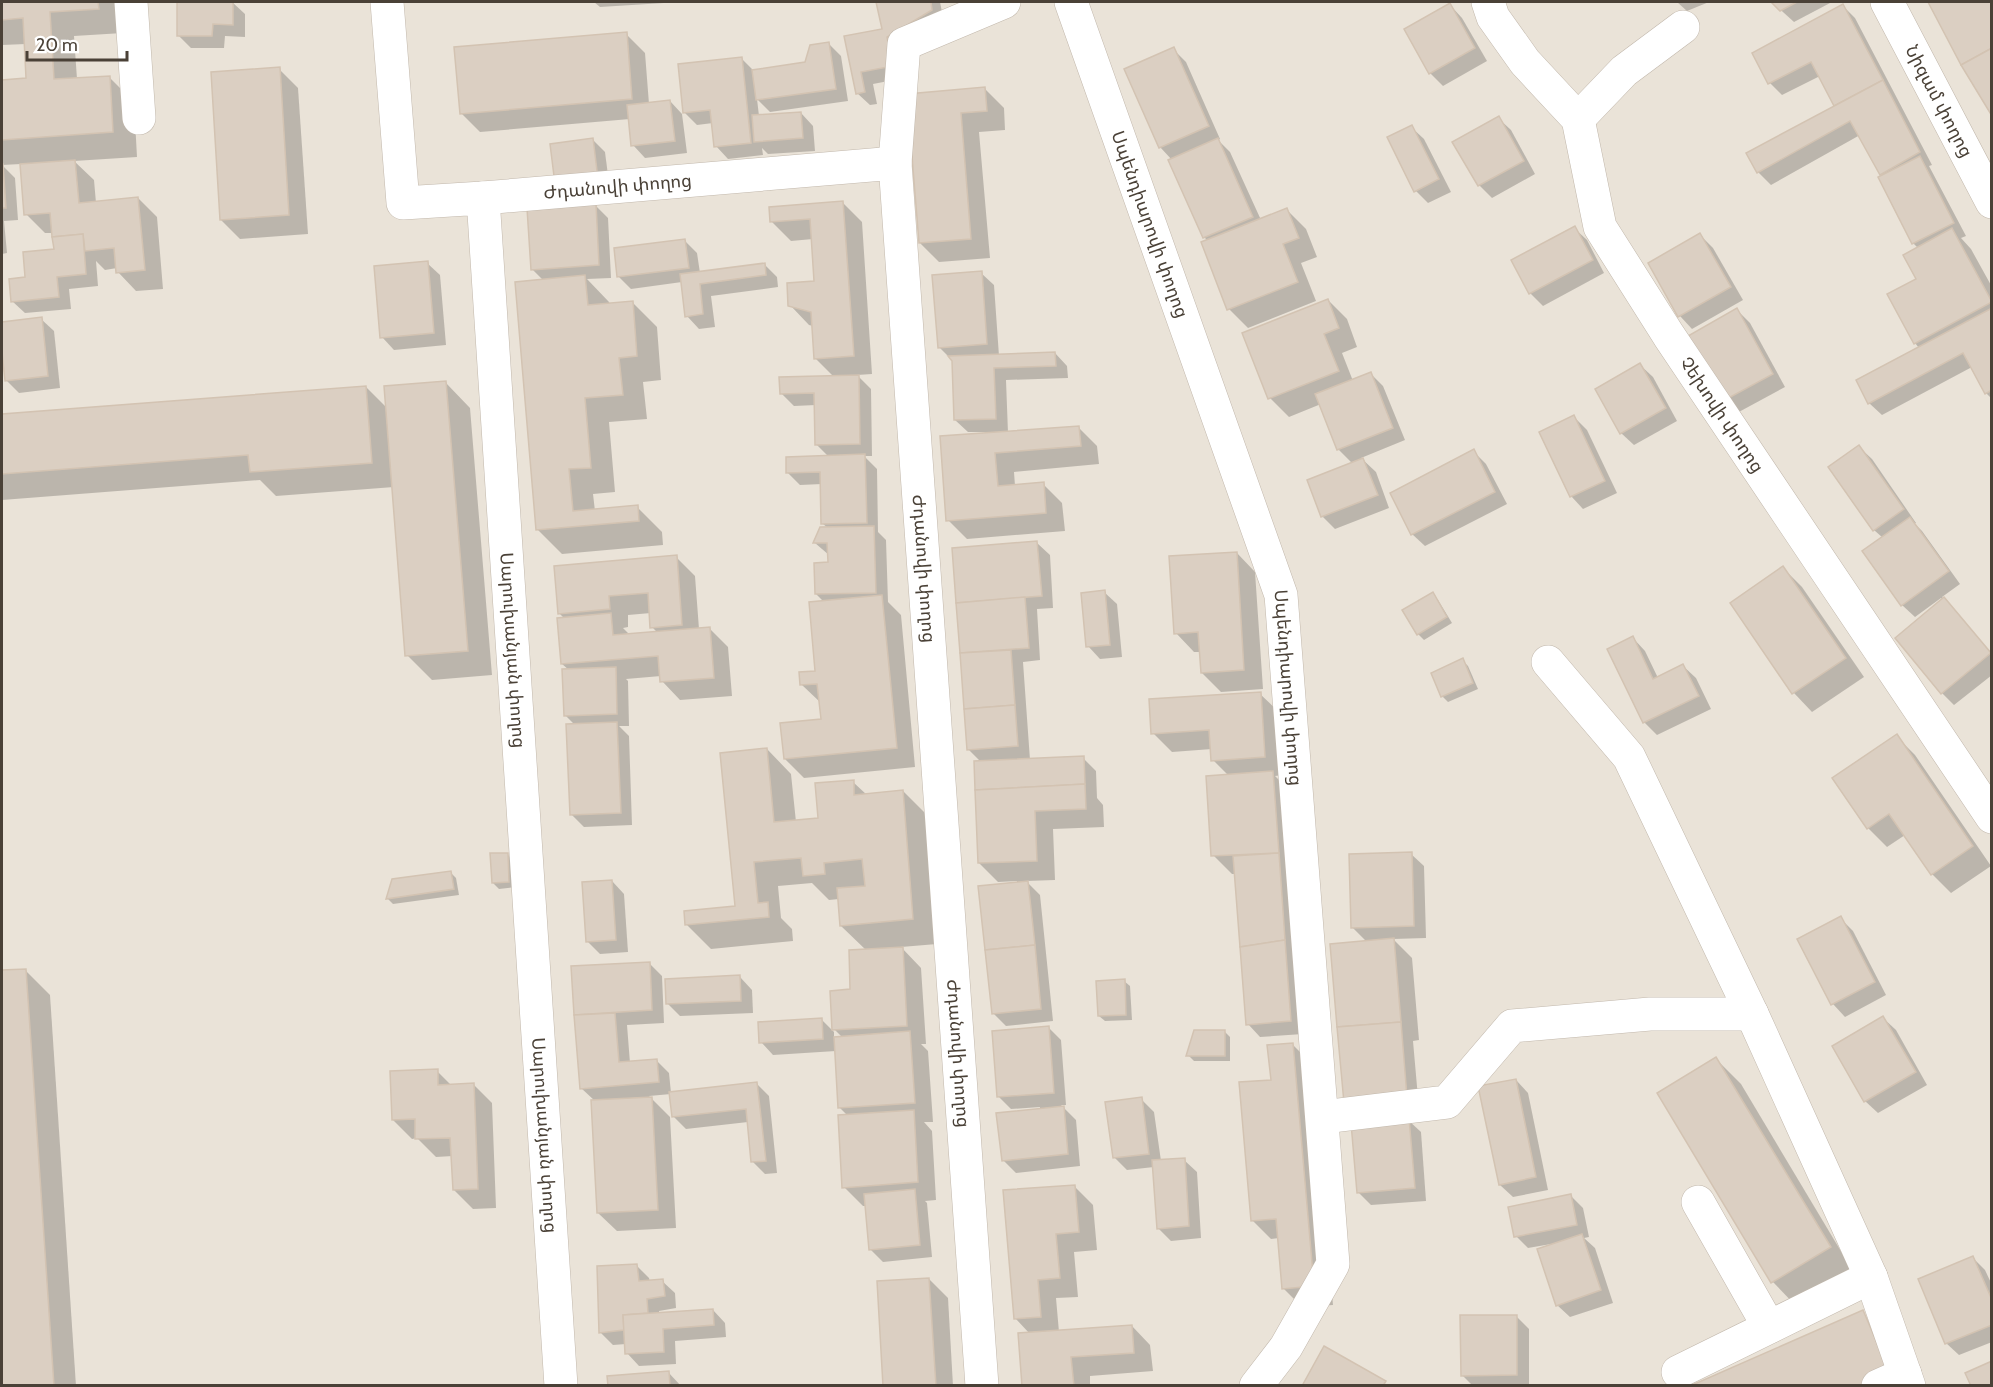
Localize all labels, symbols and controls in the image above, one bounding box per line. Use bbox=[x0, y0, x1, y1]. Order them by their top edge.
scale bar bbox=[27, 24, 128, 62]
text: 20 m bbox=[36, 34, 78, 56]
street label: Նիզամ փողոց bbox=[1901, 41, 1978, 161]
street label: Սպենդիարովի փողոց bbox=[1107, 128, 1193, 321]
street label: Ժդանովի փողոց bbox=[542, 169, 693, 204]
street label: Չեխովի փողոց bbox=[1675, 353, 1769, 477]
street label: Ժդանովի փողոց bbox=[908, 493, 940, 644]
street label: Սարուխանյան փողոց bbox=[495, 552, 530, 749]
street label: Սպենդիարովի փողոց bbox=[1270, 589, 1307, 787]
street label: Ժդանովի փողոց bbox=[942, 978, 975, 1128]
street label: Սարուխանյան փողոց bbox=[527, 1037, 562, 1234]

